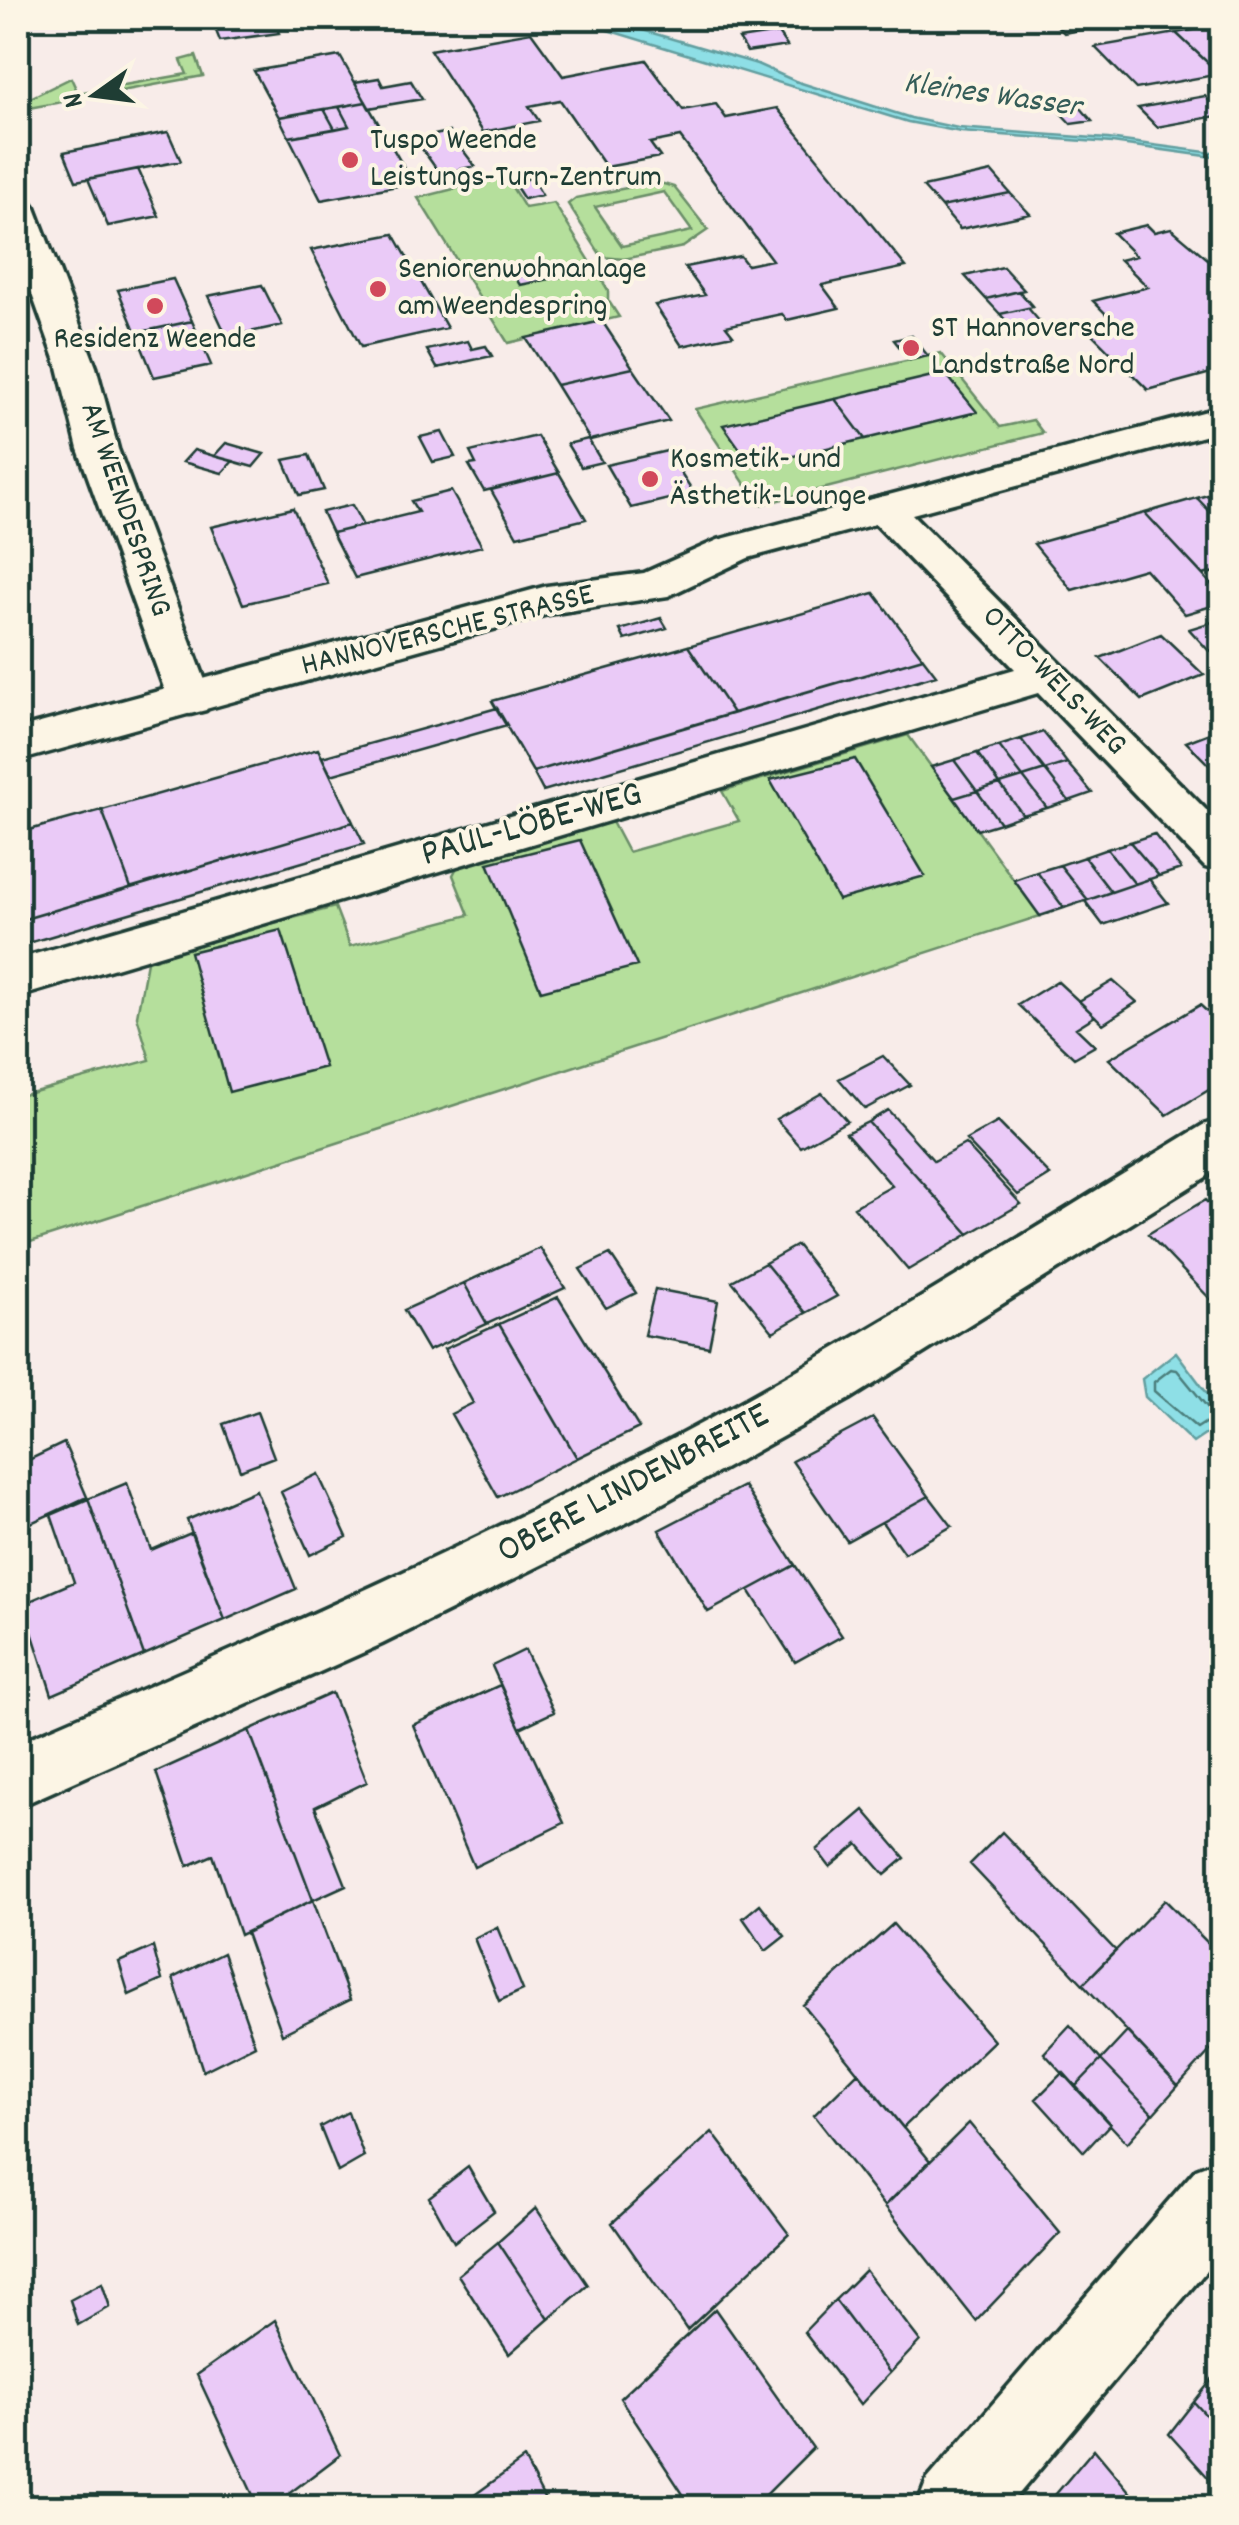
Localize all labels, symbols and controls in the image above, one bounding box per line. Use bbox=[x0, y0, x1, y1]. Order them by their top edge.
north arrow bbox=[45, 45, 145, 145]
water label: Kleines Wasser bbox=[901, 62, 1087, 133]
text: N bbox=[55, 88, 97, 111]
place label: Tuspo Weende Leistungs-Turn-Zentrum bbox=[370, 119, 662, 202]
marker: Tuspo Weende Leistungs-Turn-Zentrum bbox=[339, 149, 361, 171]
place label: Seniorenwohnanlage am Weendespring bbox=[398, 248, 647, 331]
marker: Seniorenwohnanlage am Weendespring bbox=[367, 278, 389, 300]
marker: Residenz Weende bbox=[144, 295, 166, 317]
place label: ST Hannoversche Landstraße Nord bbox=[931, 307, 1135, 390]
place label: Residenz Weende bbox=[54, 318, 256, 364]
marker: ST Hannoversche Landstraße Nord bbox=[900, 337, 922, 359]
street label: AM WEENDESPRING bbox=[66, 397, 182, 623]
place label: Kosmetik- und Ästhetik-Lounge bbox=[670, 438, 866, 521]
marker: Kosmetik- und Ästhetik-Lounge bbox=[639, 468, 661, 490]
street label: HANNOVERSCHE STRASSE bbox=[297, 573, 600, 691]
street label: OTTO-WELS-WEG bbox=[969, 596, 1137, 768]
street label: PAUL-LÖBE-WEG bbox=[415, 768, 649, 884]
street label: OBERE LINDENBREITE bbox=[488, 1390, 780, 1580]

